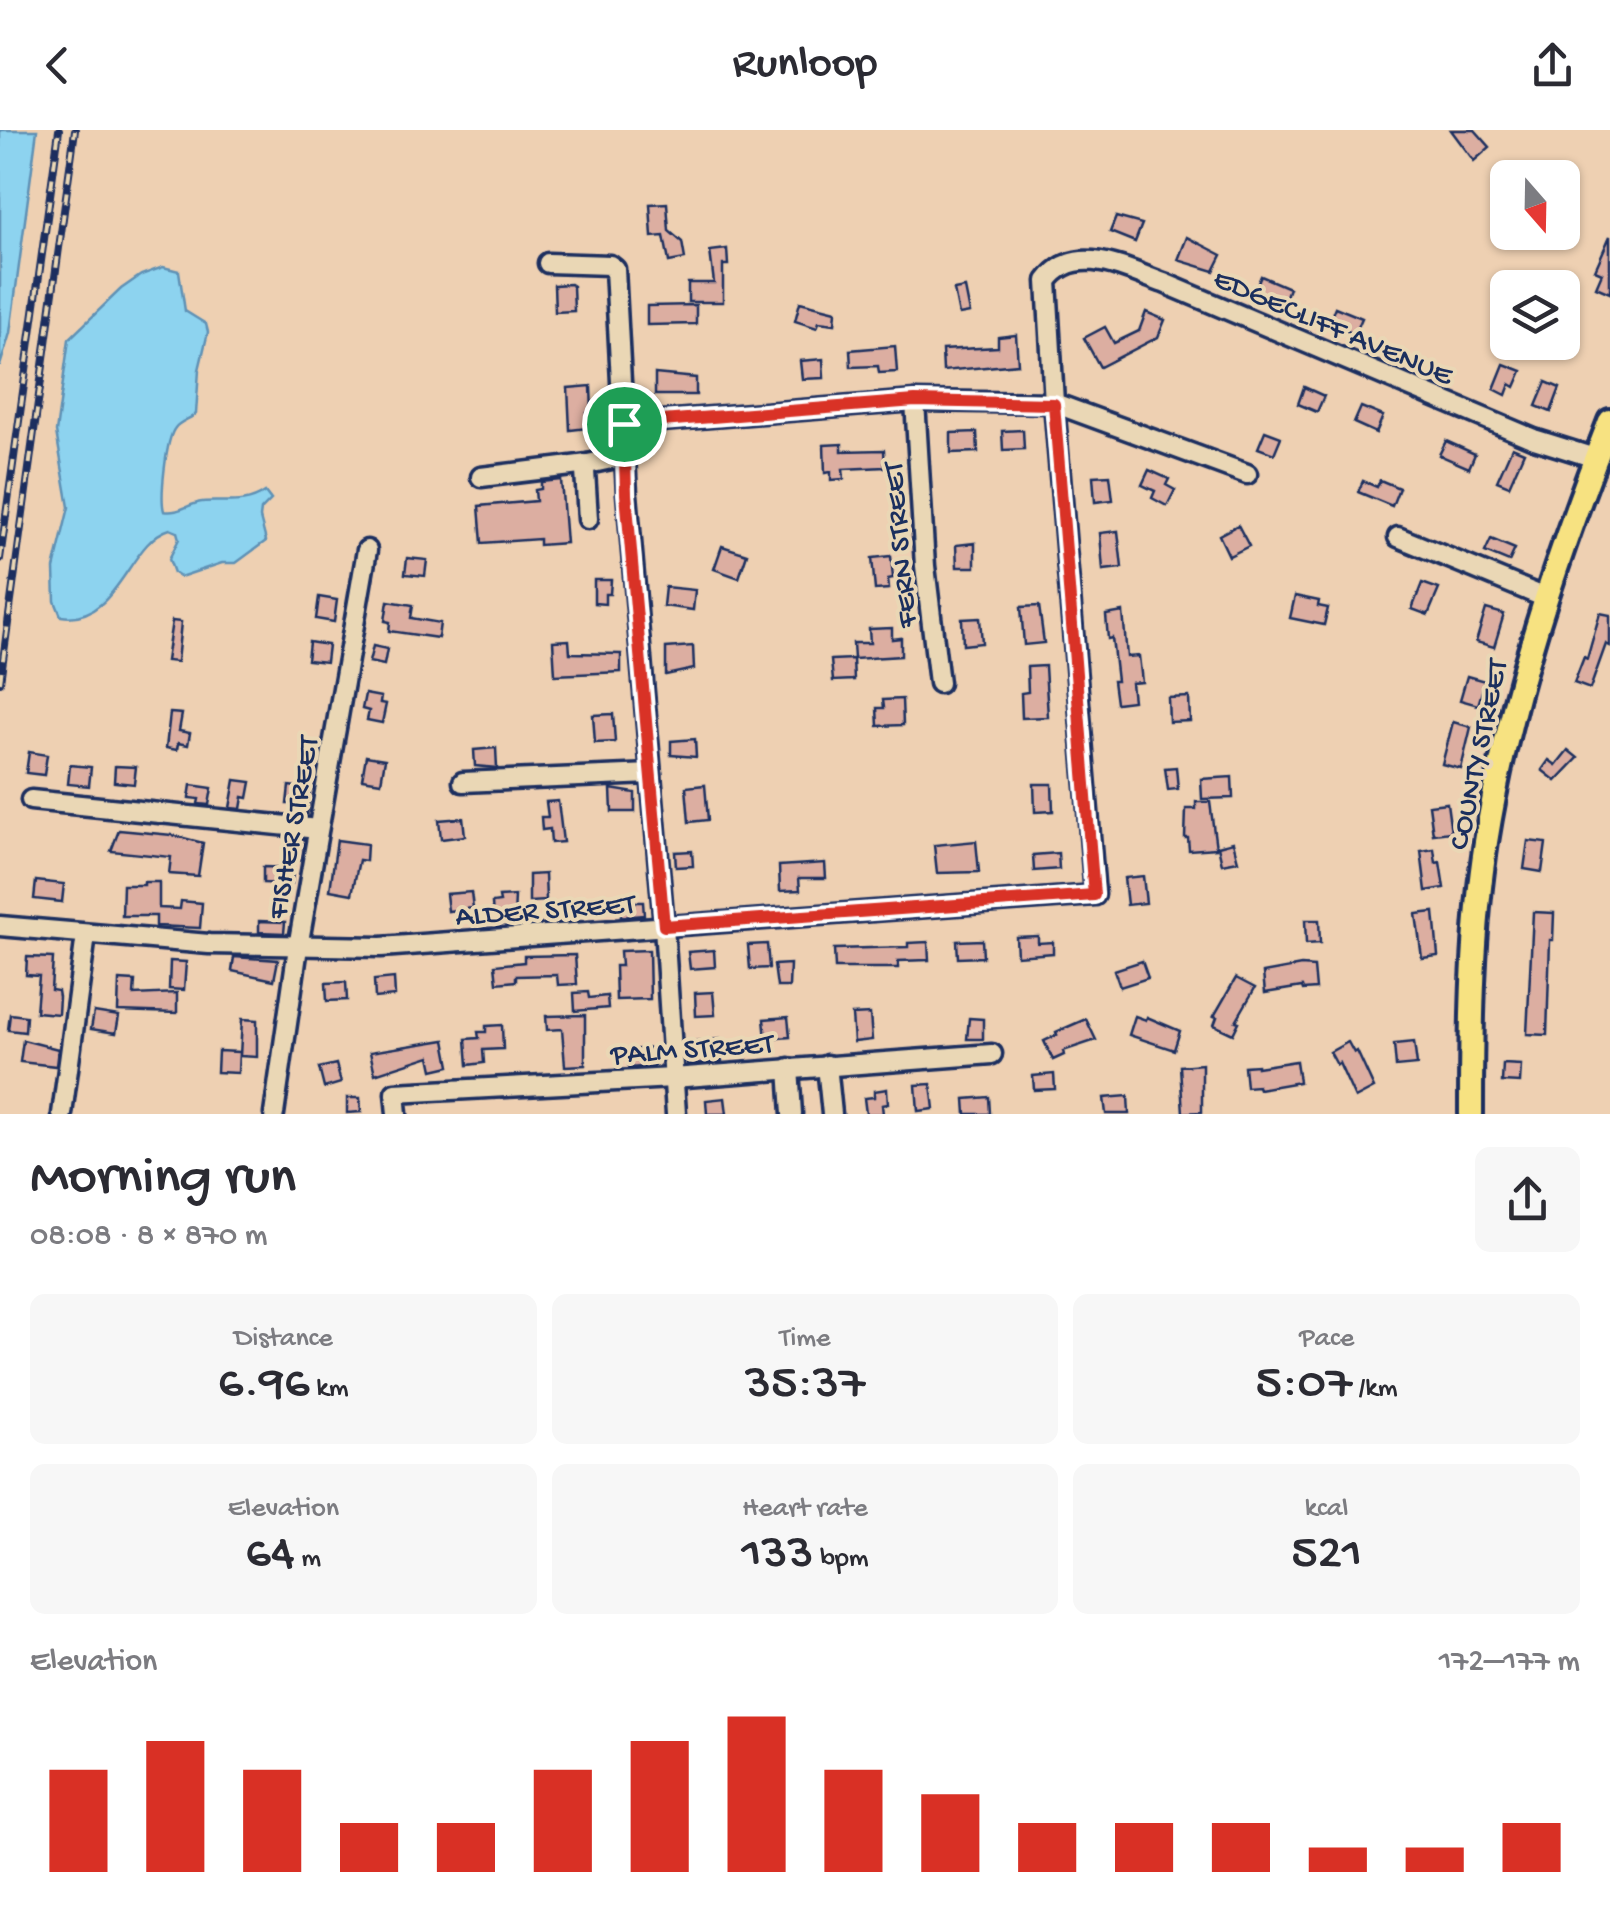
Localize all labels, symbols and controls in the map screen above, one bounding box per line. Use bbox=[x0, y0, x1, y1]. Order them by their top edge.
icon: back bbox=[30, 38, 85, 93]
icon: share bbox=[1525, 38, 1580, 93]
text: Runloop bbox=[733, 39, 877, 92]
north arrow bbox=[1490, 160, 1580, 250]
map controls bbox=[1490, 160, 1580, 360]
street label: EDGECLIFF AVENUE bbox=[1207, 263, 1458, 396]
button: layers bbox=[1490, 270, 1580, 360]
pin bbox=[582, 382, 667, 467]
icon: arrive bbox=[597, 397, 652, 452]
street label: FERN STREET bbox=[878, 459, 927, 630]
street label: COUNTY STREET bbox=[1443, 655, 1518, 853]
street label: FISHER STREET bbox=[262, 732, 329, 923]
street label: ALDER STREET bbox=[454, 889, 638, 936]
street label: PALM STREET bbox=[609, 1028, 776, 1075]
button: share bbox=[1475, 1147, 1580, 1252]
text: Morning run bbox=[30, 1148, 296, 1212]
text: 08:08 · 8 × 870 m bbox=[30, 1218, 267, 1256]
text: Distance bbox=[234, 1323, 333, 1356]
text: Time bbox=[779, 1323, 831, 1356]
text: Pace bbox=[1299, 1323, 1354, 1356]
text: 6.96 bbox=[218, 1356, 310, 1415]
text: 35:37 bbox=[745, 1356, 865, 1415]
text: 5:07 bbox=[1256, 1356, 1352, 1415]
text: km bbox=[310, 1373, 349, 1406]
text: /km bbox=[1352, 1373, 1398, 1406]
text: Elevation bbox=[228, 1493, 339, 1526]
text: Heart rate bbox=[742, 1493, 868, 1526]
text: kcal bbox=[1305, 1493, 1349, 1526]
text: 64 bbox=[246, 1526, 295, 1585]
text: 133 bbox=[741, 1526, 814, 1585]
text: 521 bbox=[1291, 1526, 1362, 1585]
text: m bbox=[295, 1543, 321, 1576]
text: bpm bbox=[814, 1543, 869, 1576]
text: Elevation bbox=[30, 1644, 157, 1682]
text: 172–177 m bbox=[1439, 1644, 1580, 1682]

